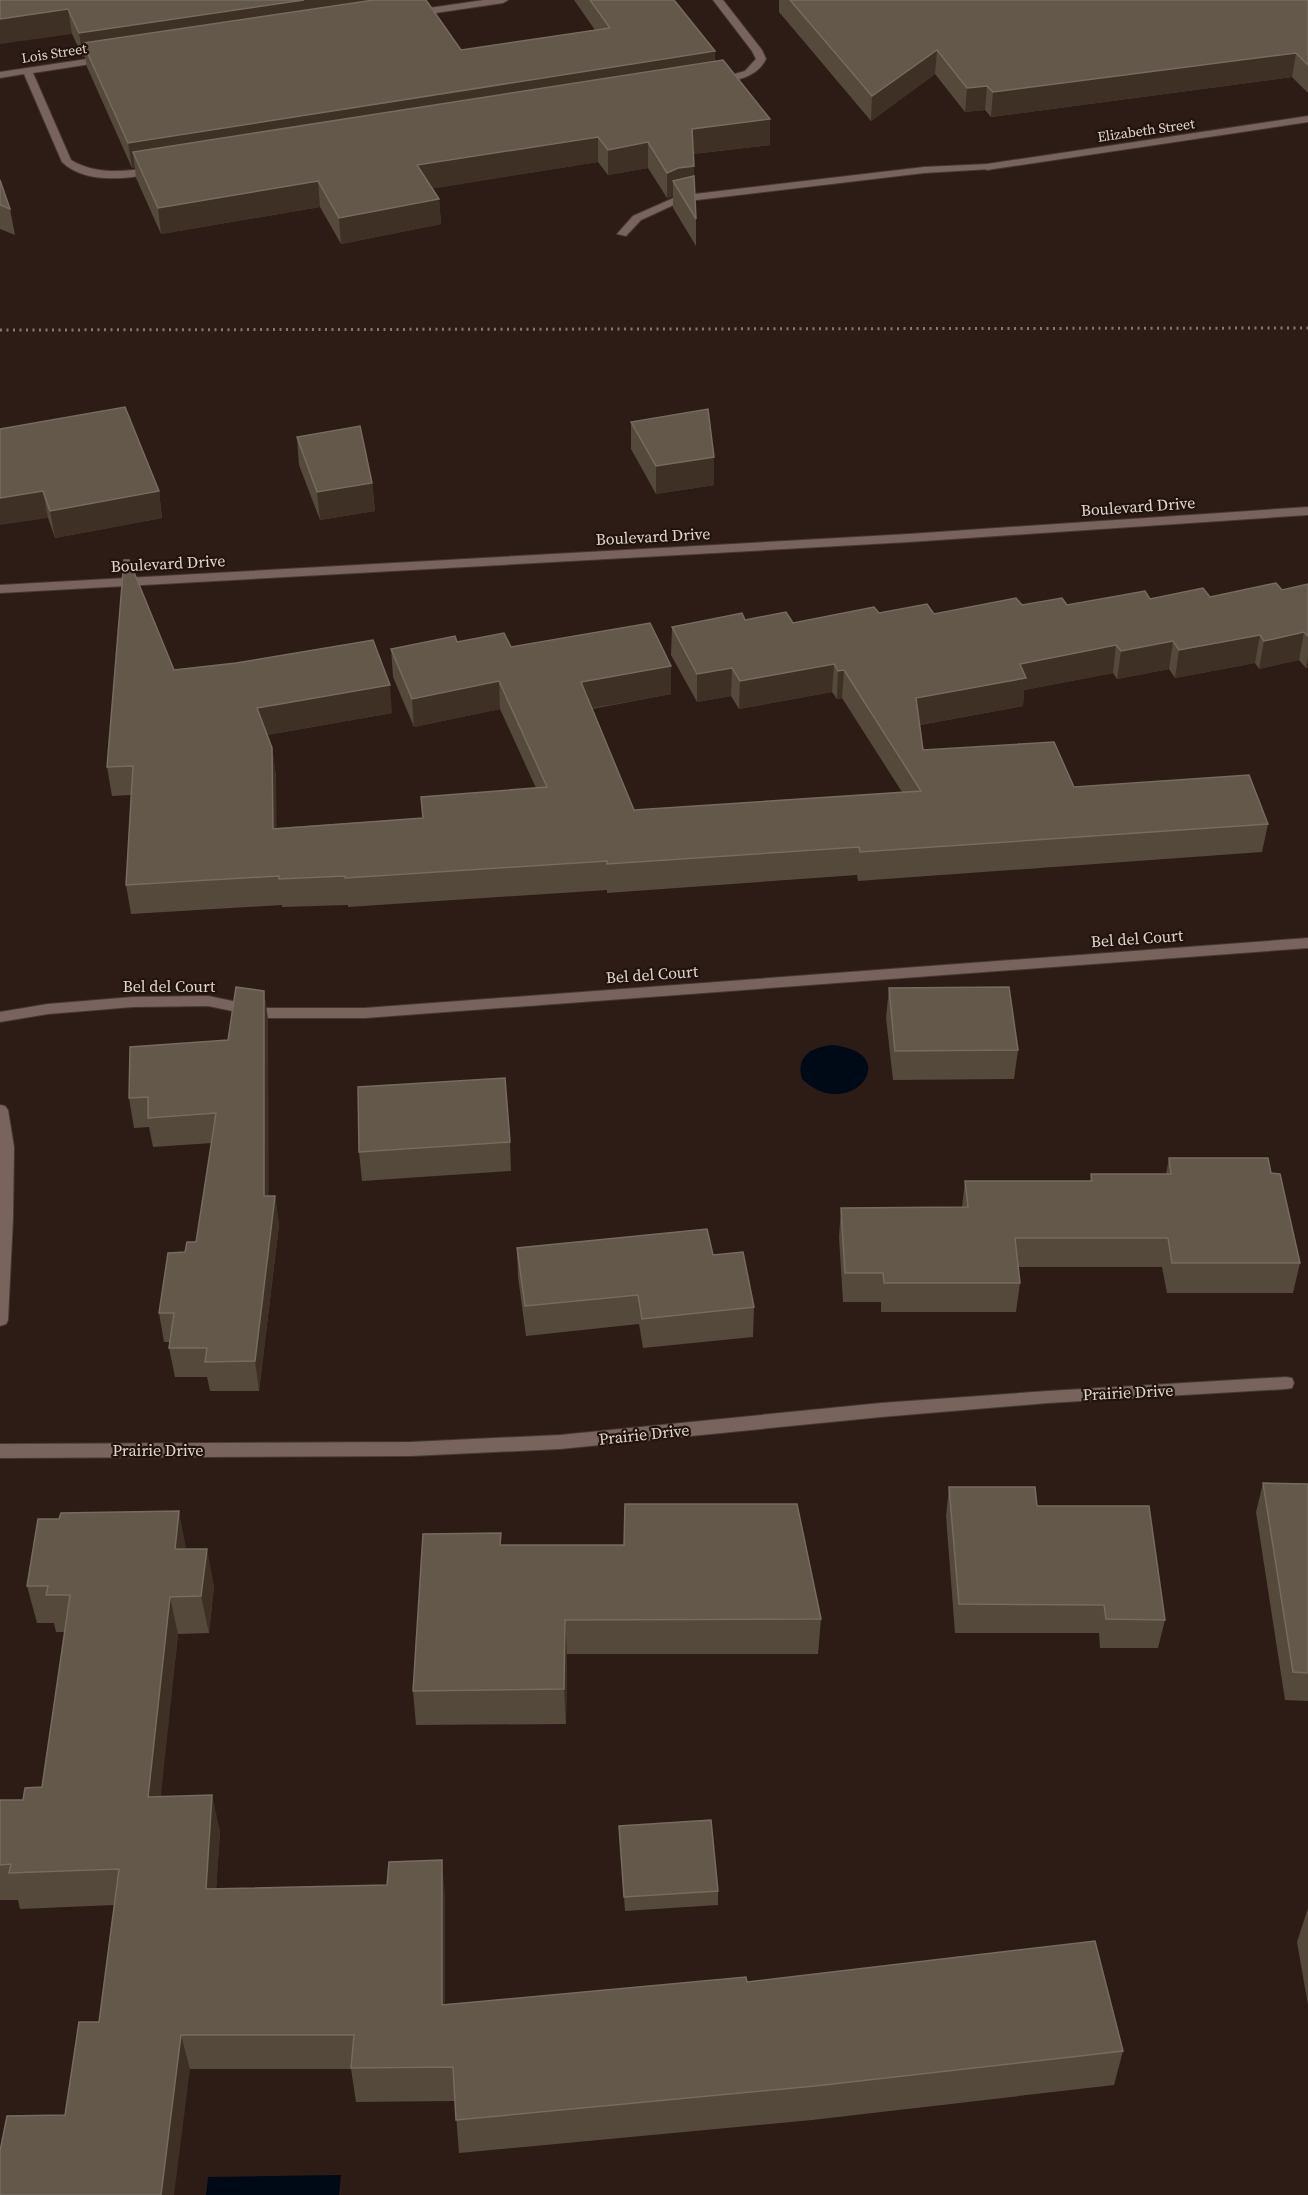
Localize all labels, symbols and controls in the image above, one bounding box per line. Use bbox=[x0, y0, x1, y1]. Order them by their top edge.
street label: Lois Street bbox=[20, 38, 88, 68]
street label: Elizabeth Street bbox=[1096, 113, 1196, 147]
street label: Boulevard Drive bbox=[1080, 491, 1196, 521]
street label: Boulevard Drive bbox=[595, 522, 711, 550]
street label: Boulevard Drive bbox=[110, 549, 226, 577]
street label: Bel del Court bbox=[1090, 924, 1185, 952]
street label: Bel del Court bbox=[605, 960, 700, 988]
street label: Bel del Court bbox=[123, 975, 216, 997]
street label: Prairie Drive bbox=[1082, 1379, 1174, 1405]
street label: Prairie Drive bbox=[598, 1418, 690, 1450]
street label: Prairie Drive bbox=[113, 1439, 203, 1461]

